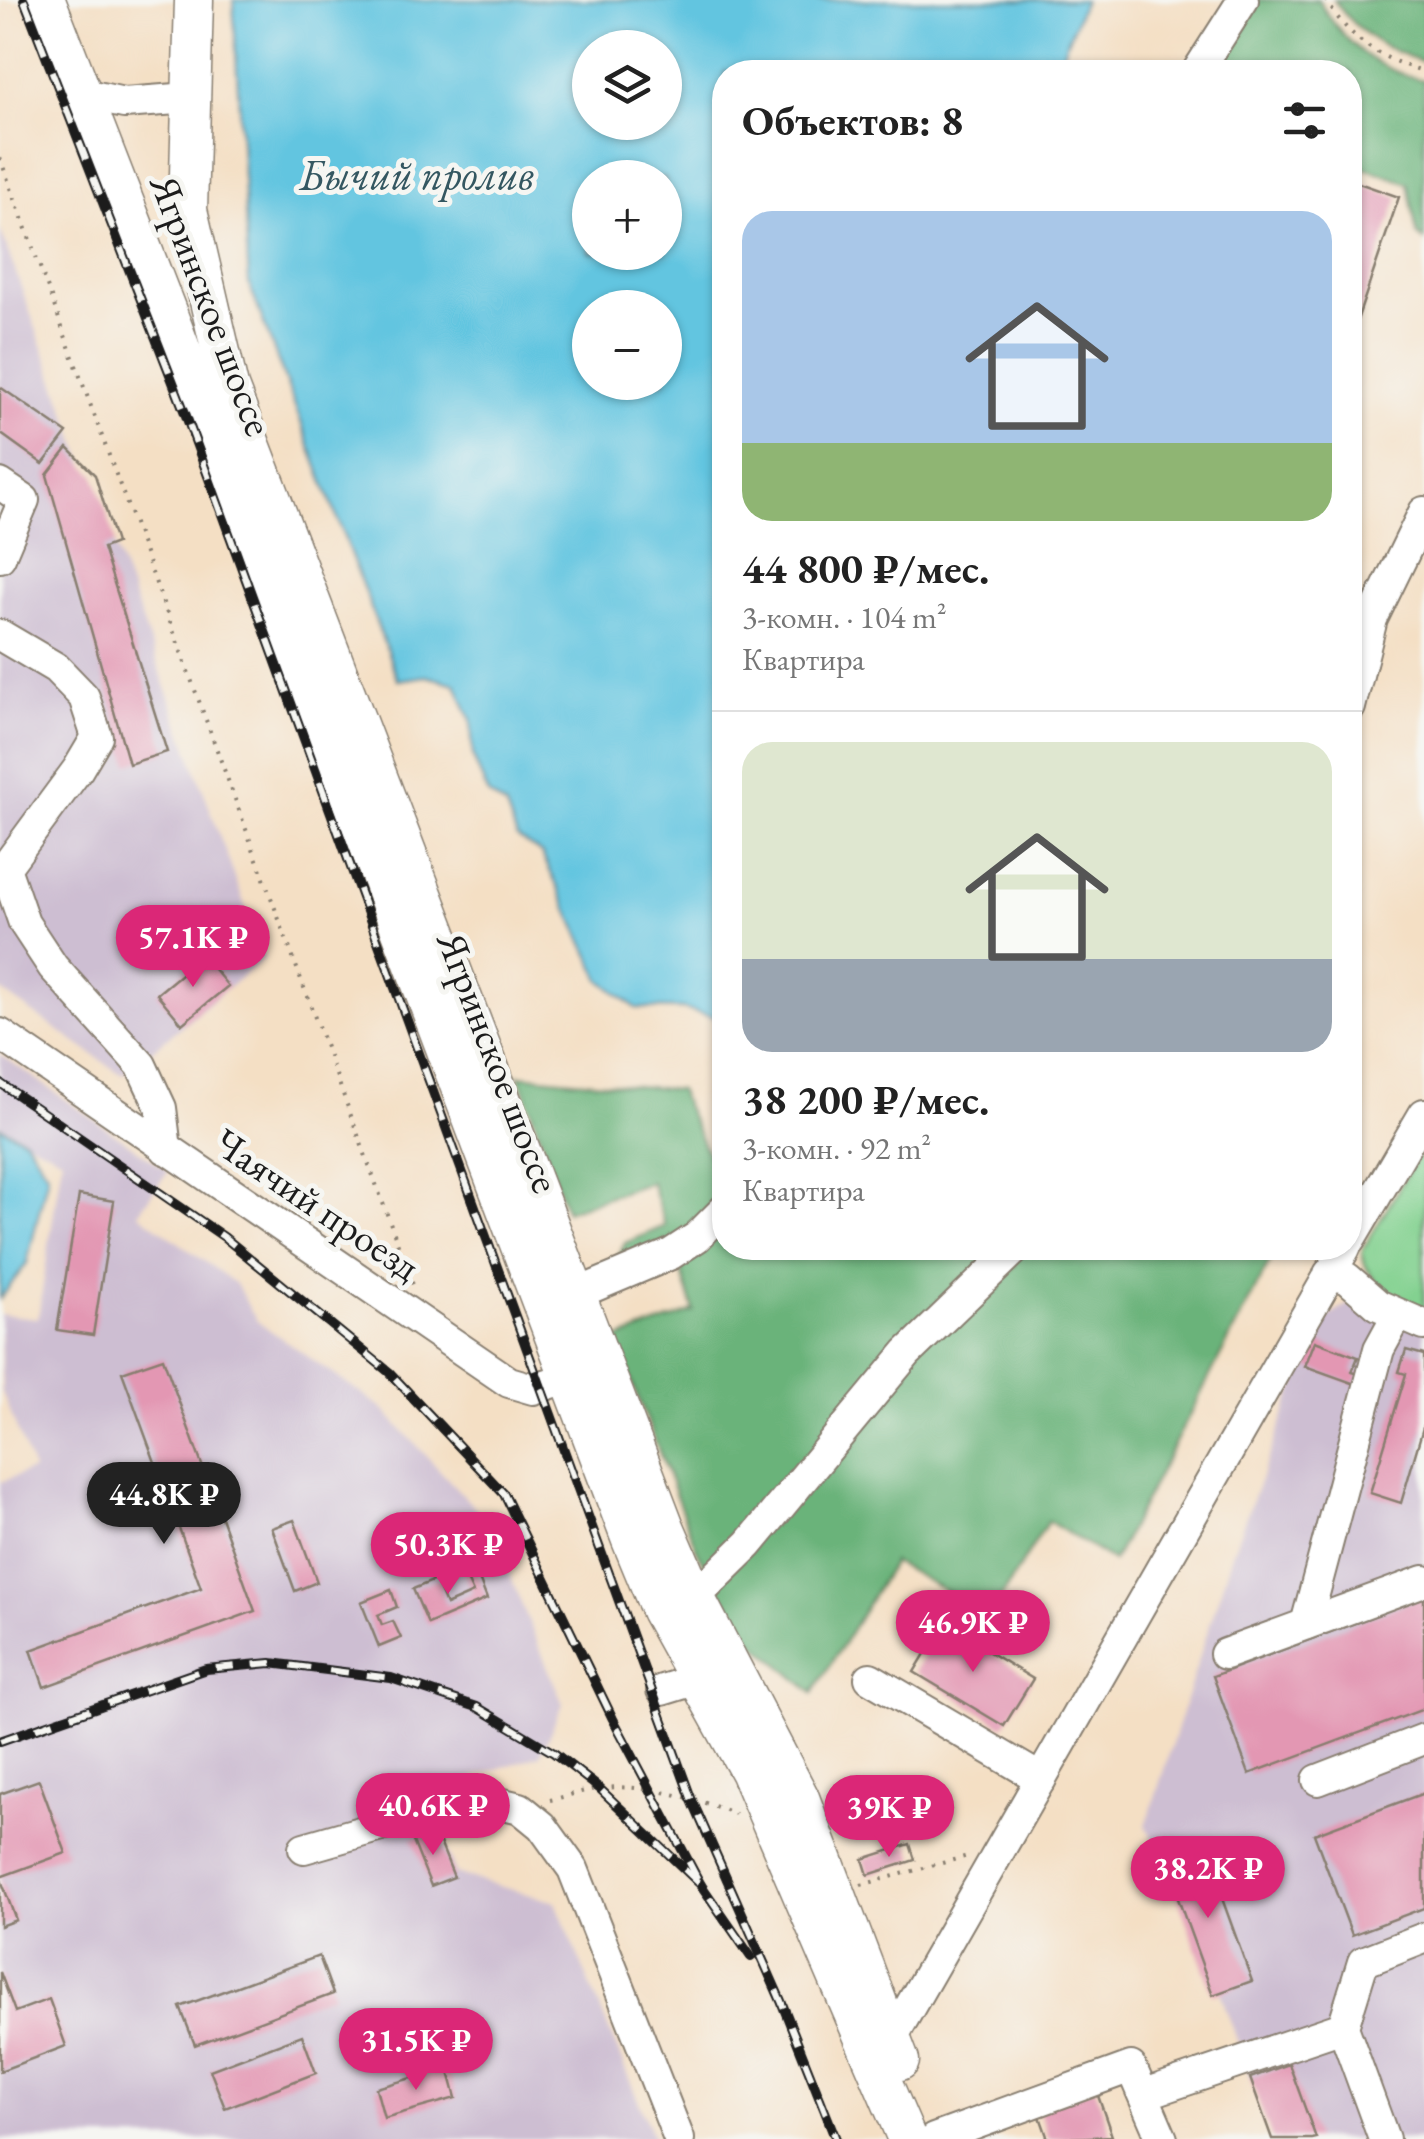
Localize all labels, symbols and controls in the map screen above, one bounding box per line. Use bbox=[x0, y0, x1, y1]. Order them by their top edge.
map controls bbox=[572, 30, 682, 400]
button: layers bbox=[572, 30, 682, 140]
text: Объектов: 8 bbox=[742, 93, 963, 148]
icon: filters bbox=[1277, 93, 1332, 148]
water label: Бычий пролив bbox=[298, 147, 535, 202]
button: + bbox=[572, 160, 682, 270]
street label: Ягринское шоссе bbox=[138, 166, 286, 443]
icon: home bbox=[947, 276, 1127, 456]
button: − bbox=[572, 290, 682, 400]
text: 44 800 ₽/мес. bbox=[742, 541, 989, 596]
text: 3-комн. · 104 m² bbox=[742, 596, 947, 638]
text: Квартира bbox=[742, 638, 865, 680]
icon: home bbox=[947, 807, 1127, 987]
pin: 57.1K ₽ bbox=[101, 905, 285, 990]
text: 57.1K ₽ bbox=[138, 916, 248, 958]
street label: Ягринское шоссе bbox=[425, 923, 573, 1200]
text: 38 200 ₽/мес. bbox=[742, 1072, 989, 1127]
street label: Чаячий проезд bbox=[204, 1116, 430, 1292]
text: 3-комн. · 92 m² bbox=[742, 1127, 931, 1169]
text: Квартира bbox=[742, 1169, 865, 1211]
pin: 44.8K ₽ bbox=[72, 1462, 256, 1547]
text: 44.8K ₽ bbox=[109, 1473, 219, 1515]
pin: 50.3K ₽ bbox=[356, 1512, 540, 1597]
text: 50.3K ₽ bbox=[393, 1523, 503, 1565]
pin: 46.9K ₽ bbox=[881, 1590, 1065, 1675]
text: 46.9K ₽ bbox=[918, 1601, 1028, 1643]
pin: 40.6K ₽ bbox=[341, 1773, 525, 1858]
pin: 39K ₽ bbox=[819, 1775, 959, 1860]
text: 40.6K ₽ bbox=[378, 1784, 488, 1826]
text: 39K ₽ bbox=[846, 1786, 932, 1828]
pin: 38.2K ₽ bbox=[1116, 1836, 1300, 1921]
text: 38.2K ₽ bbox=[1153, 1847, 1263, 1889]
pin: 31.5K ₽ bbox=[324, 2008, 508, 2093]
text: 31.5K ₽ bbox=[361, 2019, 471, 2061]

